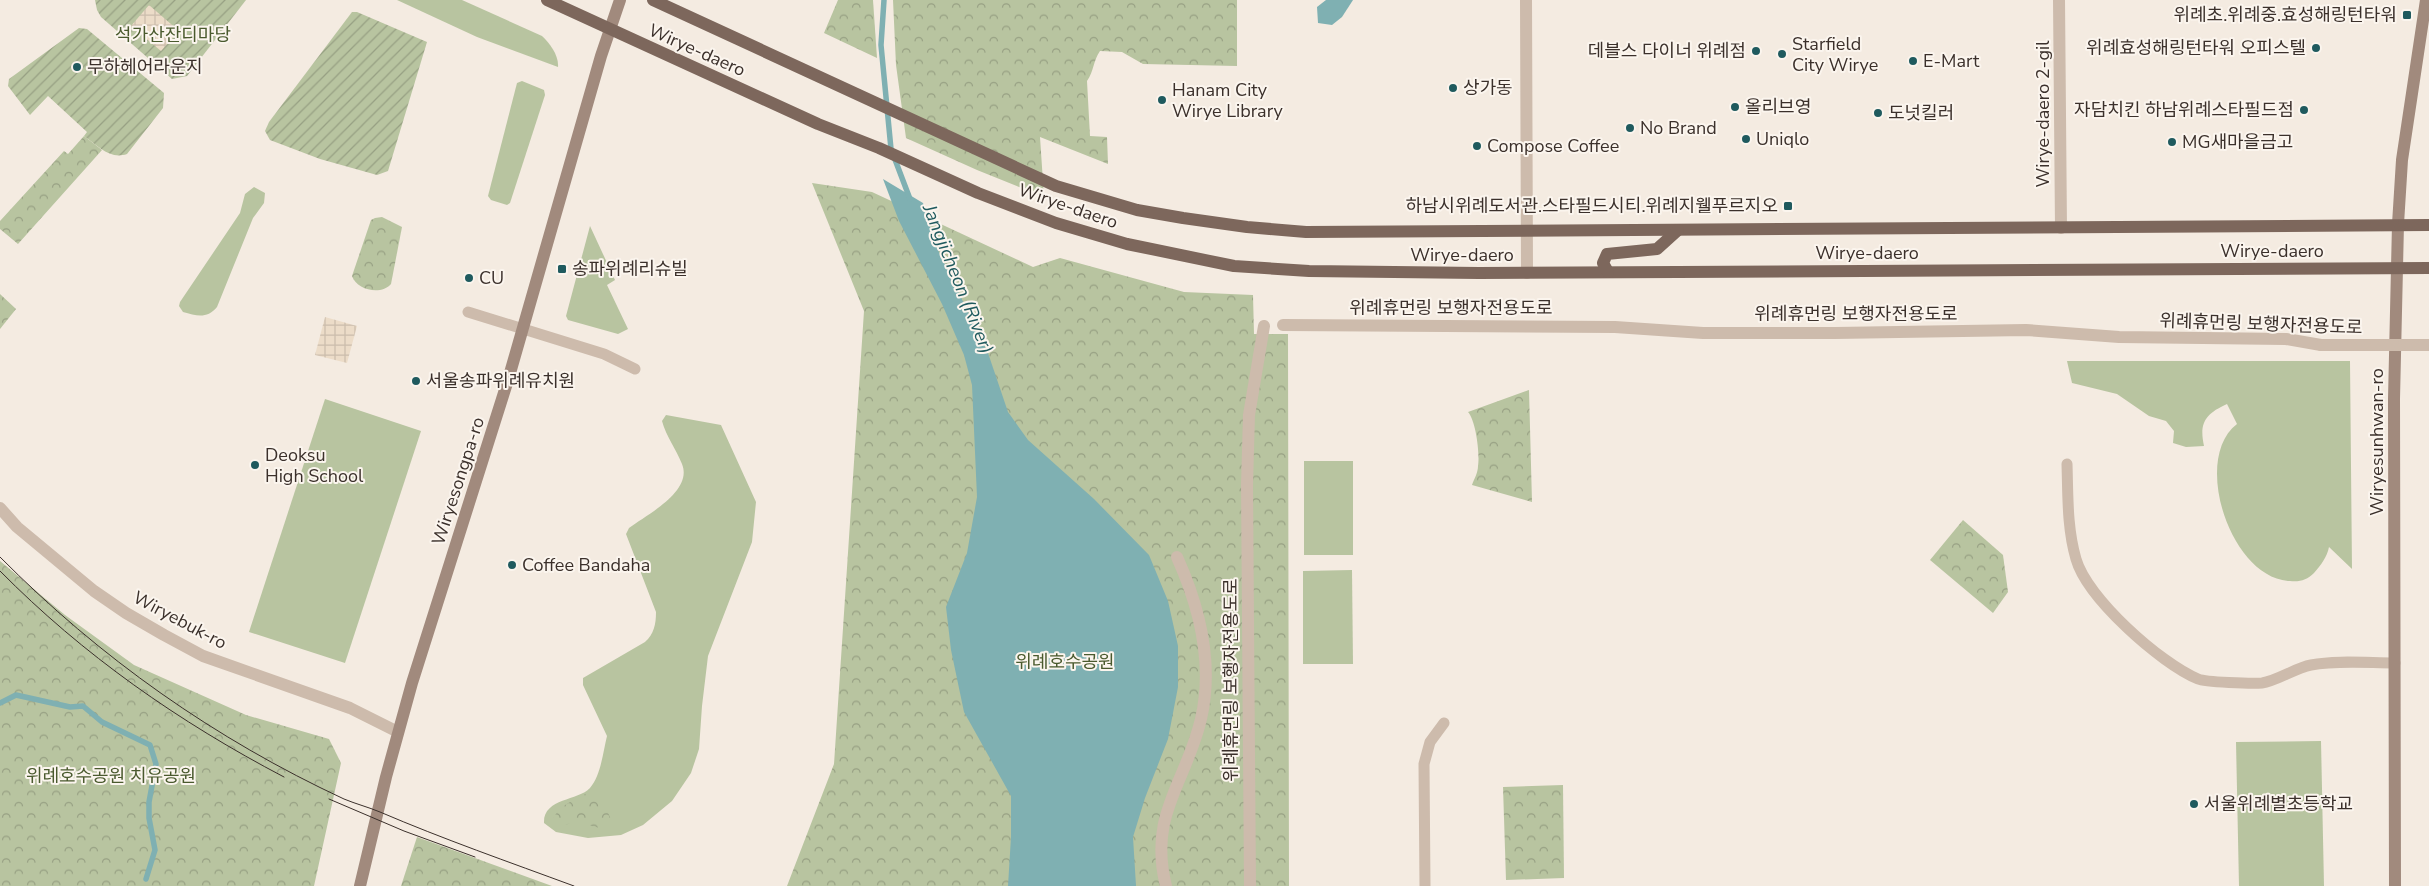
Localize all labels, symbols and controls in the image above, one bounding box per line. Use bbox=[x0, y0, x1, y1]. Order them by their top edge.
place label: 위례초.위례중.효성해링턴타워 bbox=[2174, 3, 2397, 27]
marker: 위례초.위례중.효성해링턴타워 bbox=[2401, 9, 2413, 21]
street label: Wirye-daero bbox=[645, 18, 749, 82]
park label: 석가산잔디마당 bbox=[115, 23, 231, 47]
place label: Starfield City Wirye bbox=[1792, 32, 1878, 77]
place label: 위례효성해링턴타워 오피스텔 bbox=[2086, 36, 2306, 60]
place label: 데블스 다이너 위례점 bbox=[1588, 39, 1746, 63]
street label: Wirye-daero 2-gil bbox=[2031, 40, 2055, 188]
marker: 위례효성해링턴타워 오피스텔 bbox=[2310, 42, 2322, 54]
marker: 데블스 다이너 위례점 bbox=[1750, 45, 1762, 57]
marker: Starfield City Wirye bbox=[1776, 48, 1788, 60]
place label: E-Mart bbox=[1923, 49, 1980, 73]
place label: 무하헤어라운지 bbox=[87, 55, 203, 79]
marker: E-Mart bbox=[1907, 55, 1919, 67]
marker: 무하헤어라운지 bbox=[71, 61, 83, 73]
place label: 상가동 bbox=[1463, 76, 1513, 100]
place label: Hanam City Wirye Library bbox=[1172, 78, 1284, 123]
marker: 상가동 bbox=[1447, 82, 1459, 94]
marker: Hanam City Wirye Library bbox=[1156, 94, 1168, 106]
place label: 올리브영 bbox=[1745, 95, 1811, 119]
place label: 자담치킨 하남위례스타필드점 bbox=[2074, 98, 2294, 122]
marker: 올리브영 bbox=[1729, 101, 1741, 113]
place label: 도넛킬러 bbox=[1888, 101, 1954, 125]
marker: 자담치킨 하남위례스타필드점 bbox=[2298, 104, 2310, 116]
marker: 도넛킬러 bbox=[1872, 107, 1884, 119]
place label: No Brand bbox=[1640, 116, 1717, 140]
marker: No Brand bbox=[1624, 122, 1636, 134]
place label: Uniqlo bbox=[1756, 127, 1809, 151]
place label: MG새마을금고 bbox=[2182, 130, 2293, 154]
marker: Uniqlo bbox=[1740, 133, 1752, 145]
place label: Compose Coffee bbox=[1487, 134, 1619, 158]
marker: MG새마을금고 bbox=[2166, 136, 2178, 148]
marker: Compose Coffee bbox=[1471, 140, 1483, 152]
street label: Wirye-daero bbox=[1015, 178, 1121, 234]
place label: 하남시위례도서관.스타필드시티.위례지웰푸르지오 bbox=[1405, 194, 1778, 218]
water label: Jangjicheon (River) bbox=[916, 199, 1000, 358]
marker: 하남시위례도서관.스타필드시티.위례지웰푸르지오 bbox=[1782, 200, 1794, 212]
street label: Wirye-daero bbox=[2220, 239, 2324, 263]
street label: Wirye-daero bbox=[1815, 241, 1919, 265]
street label: Wirye-daero bbox=[1410, 243, 1514, 267]
place label: 송파위례리슈빌 bbox=[572, 257, 688, 281]
marker: 송파위례리슈빌 bbox=[556, 263, 568, 275]
place label: CU bbox=[479, 266, 504, 290]
marker: CU bbox=[463, 272, 475, 284]
street label: 위례휴먼링 보행자전용도로 bbox=[1349, 296, 1553, 320]
street label: 위례휴먼링 보행자전용도로 bbox=[1754, 302, 1958, 326]
street label: 위례휴먼링 보행자전용도로 bbox=[2159, 308, 2363, 340]
street label: Wiryesunhwan-ro bbox=[2365, 368, 2389, 516]
place label: 서울송파위례유치원 bbox=[426, 369, 575, 393]
marker: 서울송파위례유치원 bbox=[410, 375, 422, 387]
street label: Wiryesongpa-ro bbox=[426, 414, 490, 548]
place label: Deoksu High School bbox=[265, 443, 364, 488]
marker: Deoksu High School bbox=[249, 459, 261, 471]
place label: Coffee Bandaha bbox=[522, 553, 650, 577]
marker: Coffee Bandaha bbox=[506, 559, 518, 571]
street label: 위례휴먼링 보행자전용도로 bbox=[1219, 578, 1243, 782]
street label: Wiryebuk-ro bbox=[129, 585, 231, 655]
park label: 위례호수공원 bbox=[1015, 650, 1115, 674]
park label: 위례호수공원 치유공원 bbox=[26, 764, 196, 788]
place label: 서울위례별초등학교 bbox=[2204, 792, 2353, 816]
marker: 서울위례별초등학교 bbox=[2188, 798, 2200, 810]

